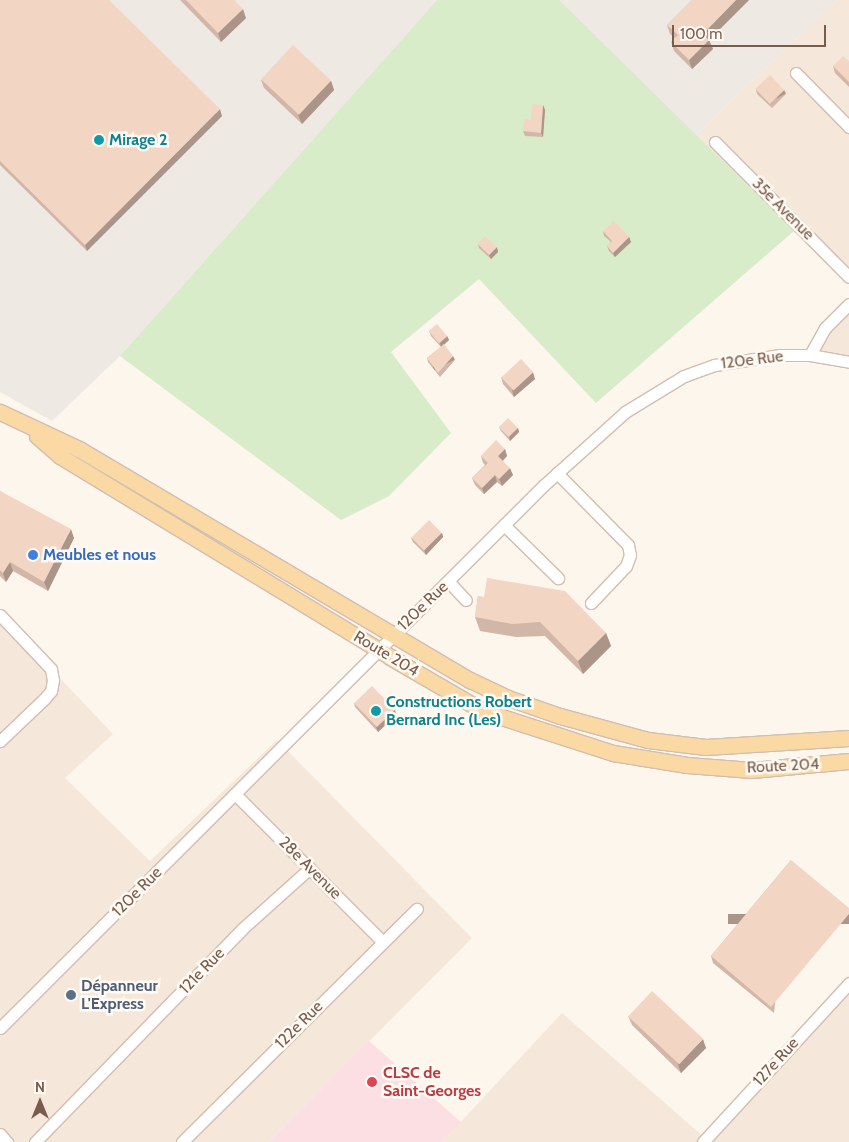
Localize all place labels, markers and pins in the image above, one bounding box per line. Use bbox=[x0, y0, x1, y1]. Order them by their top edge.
place label: Mirage 2 bbox=[109, 130, 167, 150]
marker: Mirage 2 bbox=[93, 134, 105, 146]
place label: Meubles et nous bbox=[43, 545, 156, 565]
marker: Meubles et nous bbox=[27, 549, 39, 561]
place label: Constructions Robert Bernard Inc (Les) bbox=[386, 692, 532, 730]
marker: Constructions Robert Bernard Inc (Les) bbox=[370, 705, 382, 717]
place label: Dépanneur L'Express bbox=[81, 976, 158, 1014]
marker: Dépanneur L'Express bbox=[65, 989, 77, 1001]
place label: CLSC de Saint-Georges bbox=[383, 1063, 481, 1101]
marker: CLSC de Saint-Georges bbox=[365, 1075, 379, 1089]

